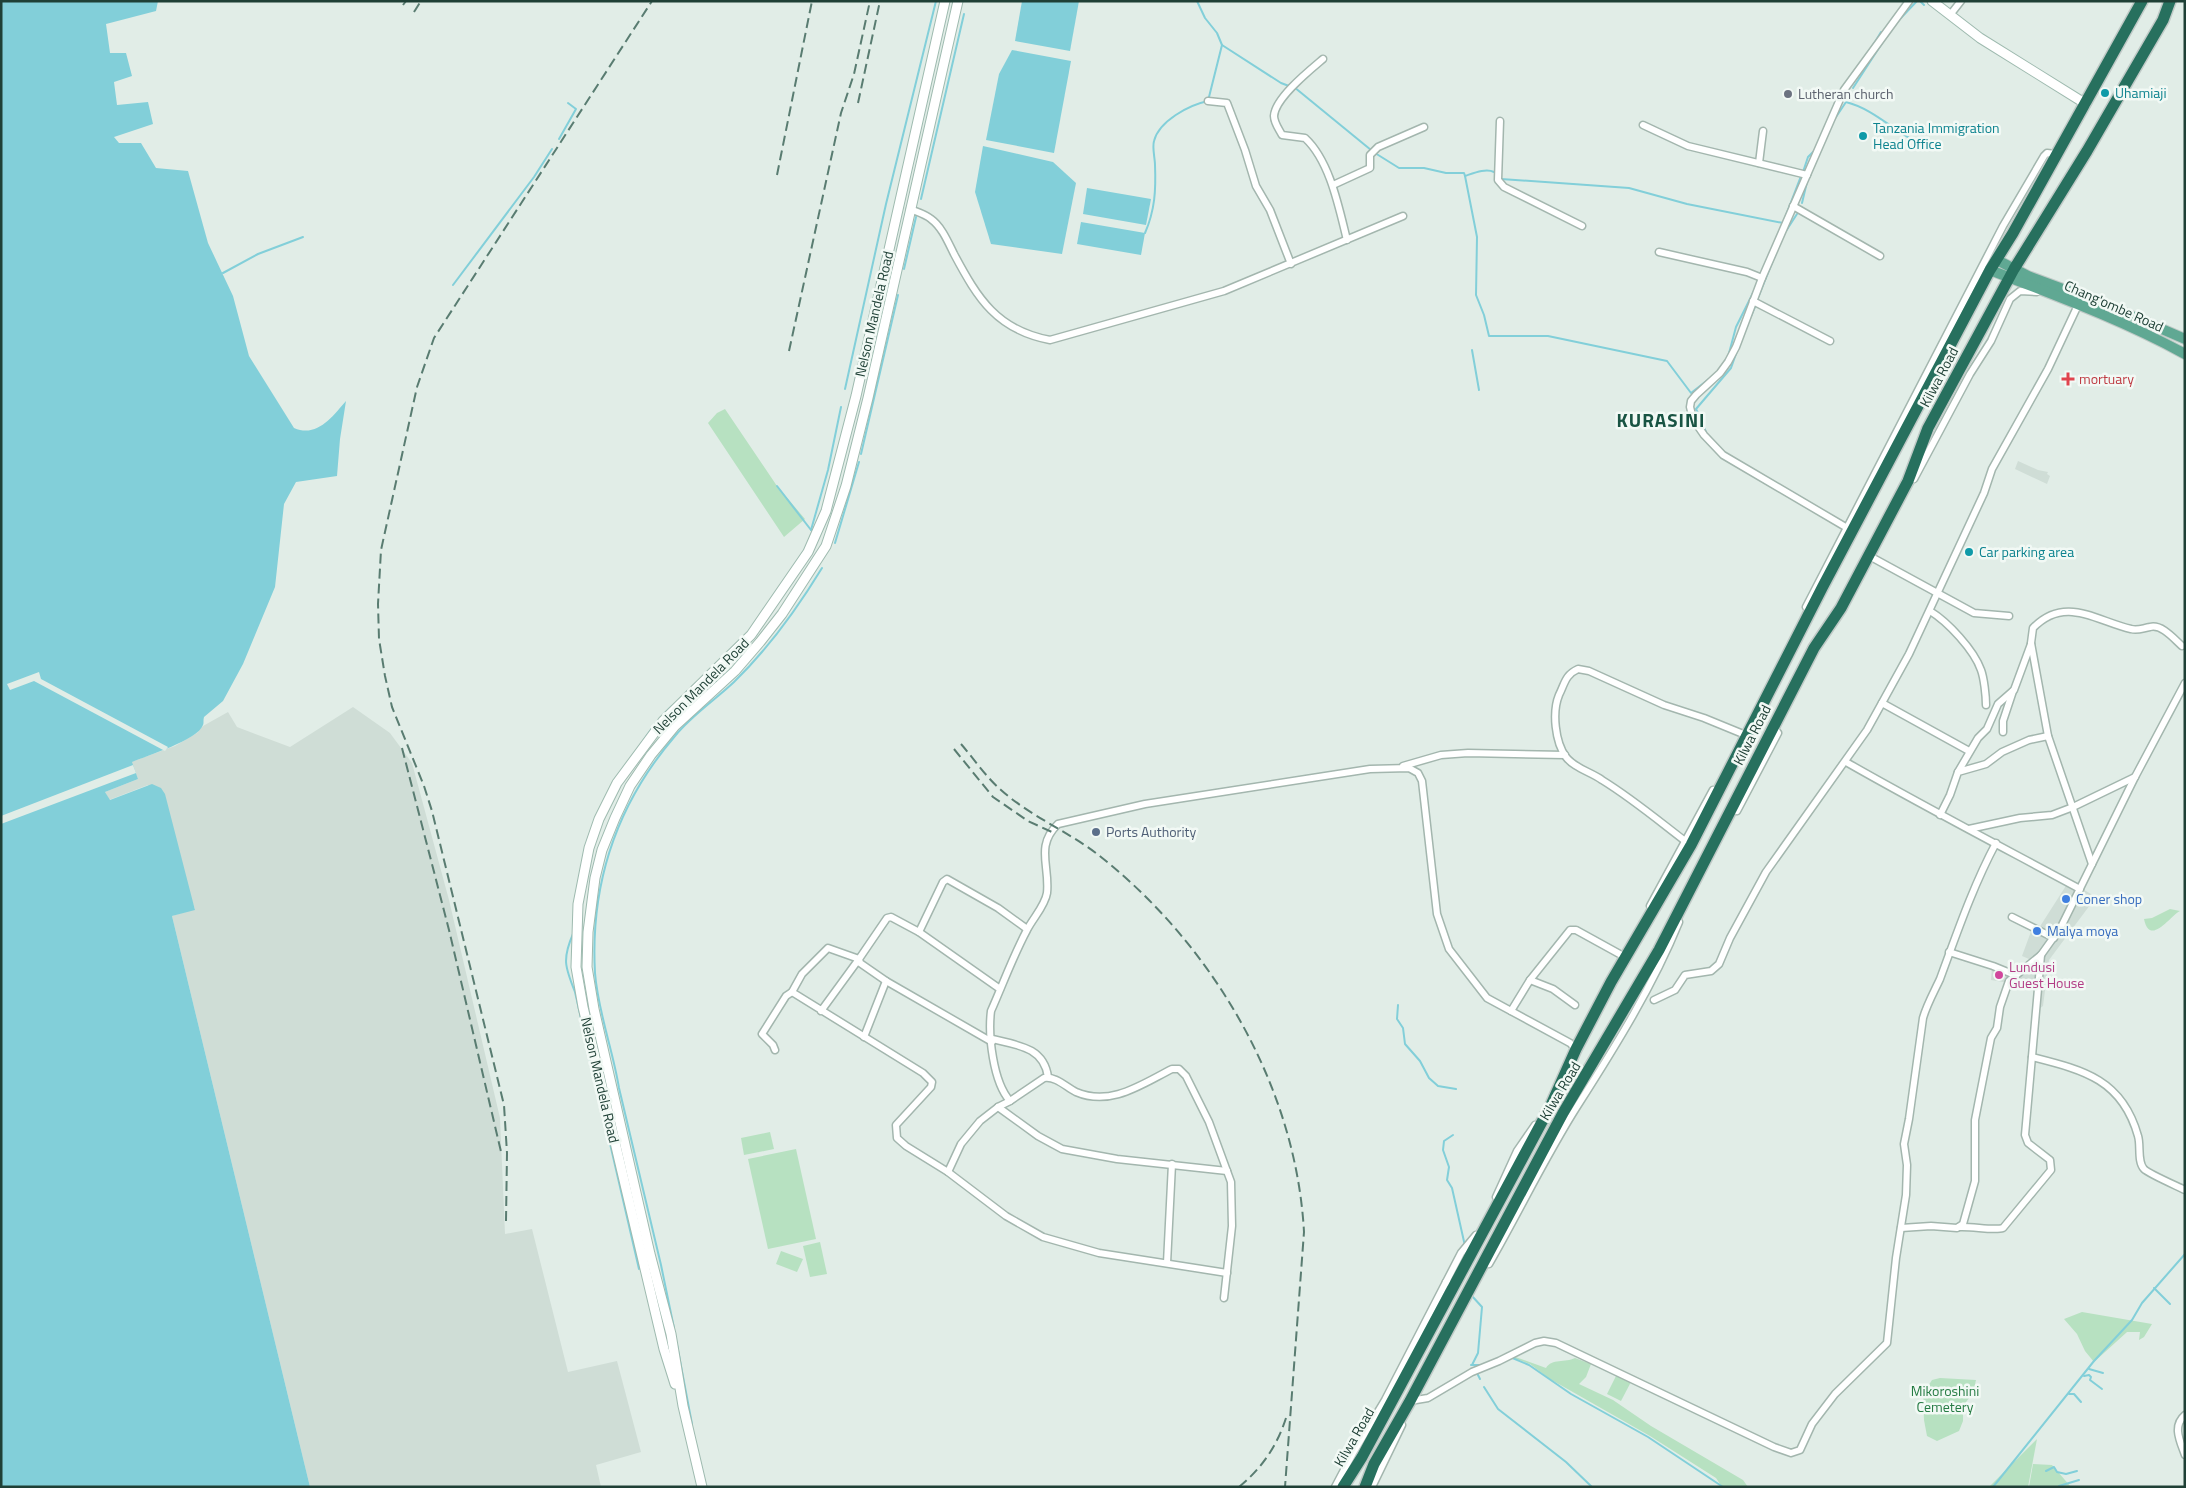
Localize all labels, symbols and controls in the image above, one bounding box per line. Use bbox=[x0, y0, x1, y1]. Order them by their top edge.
place label: Uhamiaji bbox=[2115, 82, 2166, 103]
place label: Lutheran church bbox=[1798, 83, 1893, 104]
marker: Uhamiaji bbox=[2099, 87, 2111, 99]
marker: Lutheran church bbox=[1782, 88, 1794, 100]
place label: Tanzania Immigration Head Office bbox=[1873, 117, 2000, 154]
marker: Tanzania Immigration Head Office bbox=[1857, 130, 1869, 142]
street label: Nelson Mandela Road bbox=[849, 249, 898, 379]
street label: Chang'ombe Road bbox=[2061, 274, 2167, 337]
street label: Kilwa Road bbox=[1914, 343, 1963, 411]
place label: mortuary bbox=[2079, 368, 2134, 389]
marker: mortuary bbox=[2061, 372, 2075, 386]
district label: KURASINI bbox=[1617, 405, 1706, 434]
place label: Car parking area bbox=[1979, 541, 2074, 562]
marker: Car parking area bbox=[1963, 546, 1975, 558]
street label: Nelson Mandela Road bbox=[648, 633, 754, 739]
street label: Kilwa Road bbox=[1727, 701, 1776, 769]
place label: Ports Authority bbox=[1106, 821, 1196, 842]
marker: Ports Authority bbox=[1090, 826, 1102, 838]
place label: Coner shop bbox=[2076, 888, 2142, 909]
marker: Coner shop bbox=[2060, 893, 2072, 905]
place label: Malya moya bbox=[2047, 920, 2118, 941]
marker: Malya moya bbox=[2031, 925, 2043, 937]
place label: Lundusi Guest House bbox=[2009, 956, 2084, 993]
marker: Lundusi Guest House bbox=[1993, 969, 2005, 981]
street label: Nelson Mandela Road bbox=[576, 1015, 625, 1145]
street label: Kilwa Road bbox=[1534, 1057, 1585, 1124]
park label: Mikoroshini Cemetery bbox=[1911, 1380, 1979, 1417]
street label: Kilwa Road bbox=[1328, 1403, 1379, 1470]

